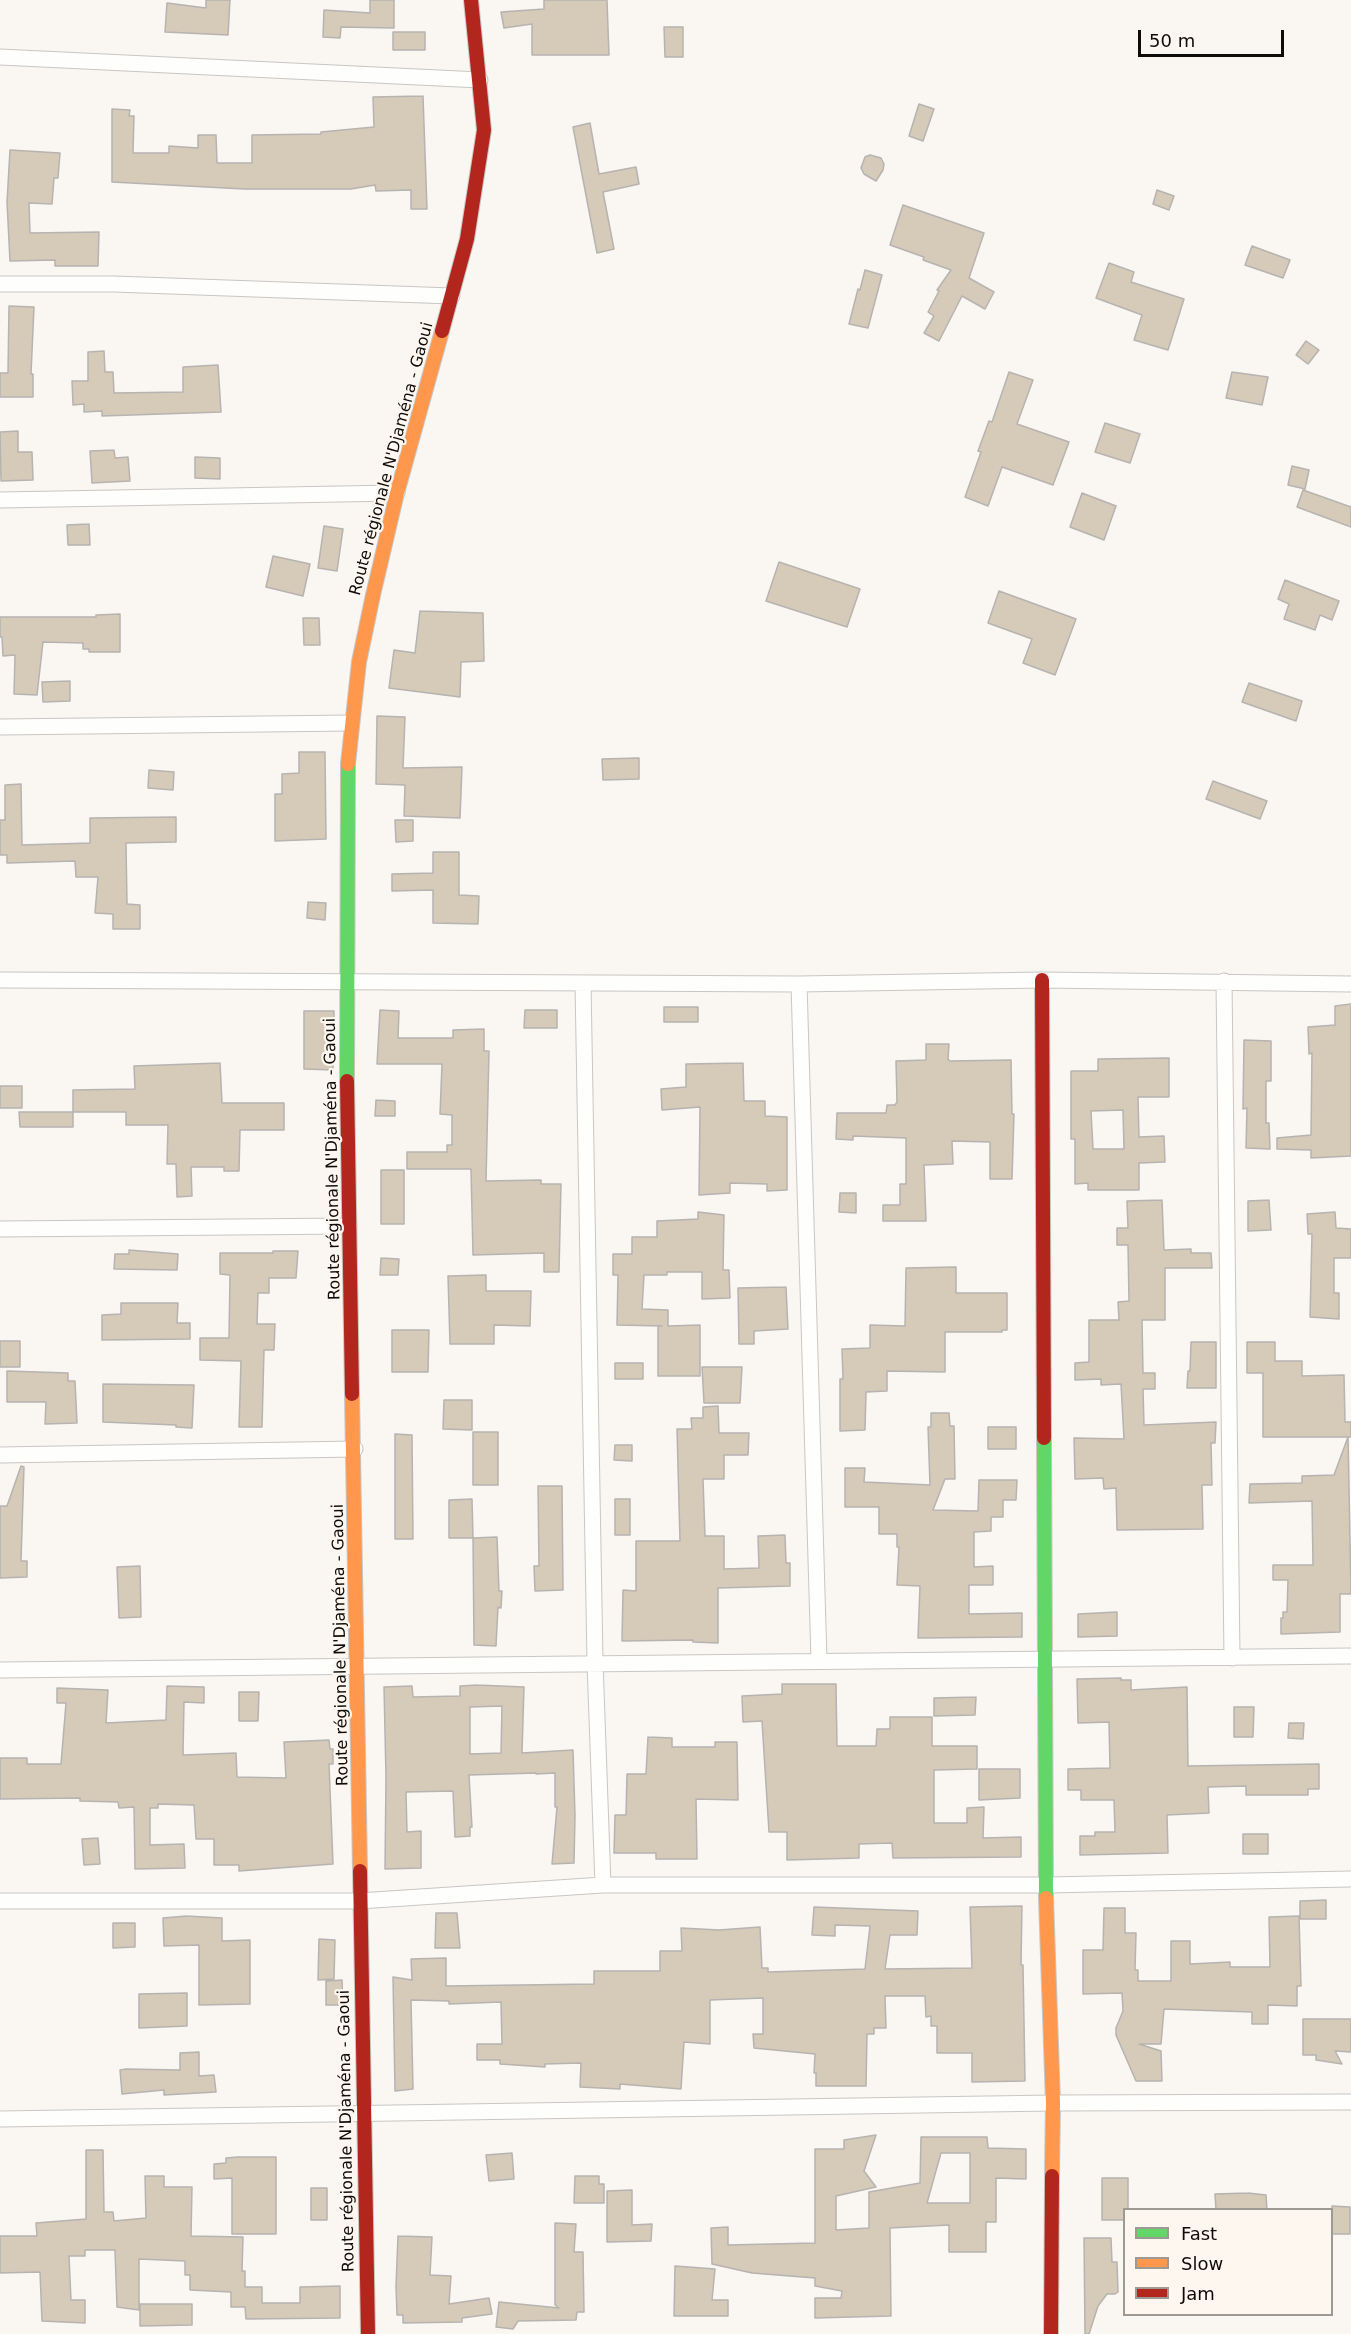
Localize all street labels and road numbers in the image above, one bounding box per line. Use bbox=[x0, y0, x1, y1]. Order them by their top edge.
street label: Route régionale N'Djaména - Gaoui bbox=[346, 320, 438, 598]
street label: Route régionale N'Djaména - Gaoui bbox=[321, 1018, 345, 1300]
street label: Route régionale N'Djaména - Gaoui bbox=[329, 1504, 353, 1786]
street label: Route régionale N'Djaména - Gaoui bbox=[335, 1990, 359, 2272]

